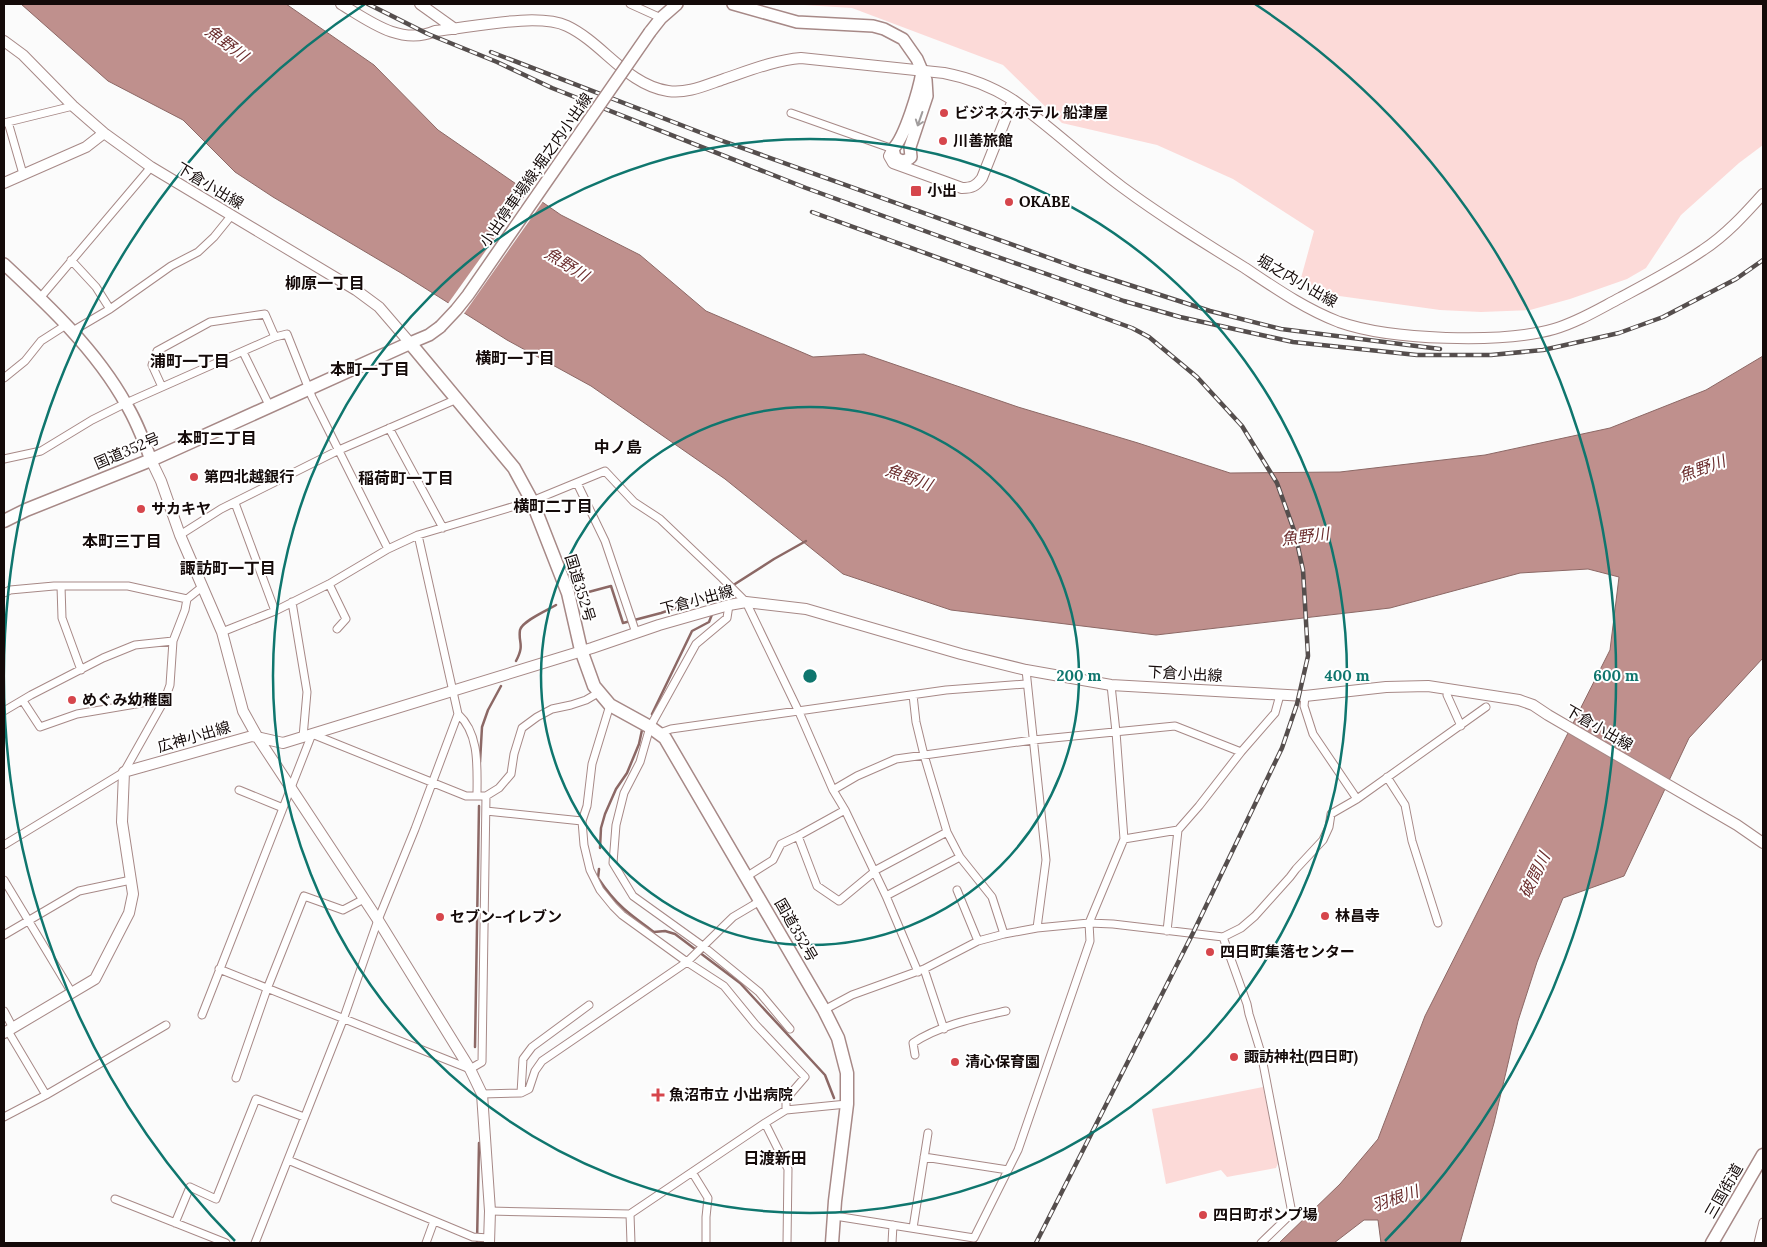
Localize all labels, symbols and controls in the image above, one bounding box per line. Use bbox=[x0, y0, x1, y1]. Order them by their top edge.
water label: 魚野川 bbox=[202, 21, 254, 67]
street label: 小出停車場線;堀之内小出線 bbox=[475, 89, 596, 251]
place label: ビジネスホテル 船津屋 bbox=[954, 103, 1108, 122]
marker: ビジネスホテル 船津屋 bbox=[938, 107, 950, 119]
one-way arrow bbox=[914, 110, 924, 126]
place label: 川善旅館 bbox=[953, 131, 1013, 150]
marker: 川善旅館 bbox=[937, 135, 949, 147]
street label: 下倉小出線 bbox=[173, 158, 247, 213]
place label: 小出 bbox=[927, 181, 957, 200]
marker: 小出 bbox=[909, 184, 923, 198]
place label: OKABE bbox=[1019, 192, 1070, 211]
marker: OKABE bbox=[1003, 196, 1015, 208]
water label: 魚野川 bbox=[541, 243, 594, 286]
street label: 堀之内小出線 bbox=[1254, 250, 1341, 311]
district label: 柳原一丁目 bbox=[285, 273, 365, 293]
district label: 横町一丁目 bbox=[475, 348, 555, 368]
district label: 浦町一丁目 bbox=[150, 351, 230, 371]
district label: 本町一丁目 bbox=[330, 359, 410, 379]
street label: 国道352号 bbox=[91, 428, 163, 473]
district label: 本町二丁目 bbox=[177, 428, 257, 448]
district label: 中ノ島 bbox=[594, 437, 642, 457]
water label: 魚野川 bbox=[1676, 450, 1730, 486]
water label: 魚野川 bbox=[883, 459, 937, 495]
place label: 第四北越銀行 bbox=[204, 467, 294, 486]
district label: 稲荷町一丁目 bbox=[358, 468, 454, 488]
marker: 第四北越銀行 bbox=[188, 471, 200, 483]
district label: 横町二丁目 bbox=[513, 496, 593, 516]
place label: サカキヤ bbox=[151, 499, 211, 518]
marker: サカキヤ bbox=[135, 503, 147, 515]
water label: 魚野川 bbox=[1280, 523, 1332, 549]
district label: 本町三丁目 bbox=[82, 531, 162, 551]
street label: 国道352号 bbox=[561, 552, 600, 624]
district label: 諏訪町一丁目 bbox=[180, 558, 276, 578]
street label: 下倉小出線 bbox=[658, 581, 736, 618]
street label: 下倉小出線 bbox=[1147, 662, 1223, 685]
text: 200 m bbox=[1057, 666, 1102, 685]
text: 400 m bbox=[1324, 666, 1370, 685]
text: 600 m bbox=[1593, 666, 1639, 685]
centre of rings bbox=[801, 667, 819, 685]
place label: めぐみ幼稚園 bbox=[82, 690, 172, 709]
marker: めぐみ幼稚園 bbox=[66, 694, 78, 706]
street label: 下倉小出線 bbox=[1562, 701, 1636, 755]
street label: 広神小出線 bbox=[155, 717, 233, 756]
water label: 破間川 bbox=[1514, 847, 1554, 901]
street label: 国道352号 bbox=[771, 895, 822, 965]
place label: 林昌寺 bbox=[1335, 906, 1380, 925]
place label: セブン-イレブン bbox=[450, 907, 562, 926]
marker: 林昌寺 bbox=[1319, 910, 1331, 922]
marker: セブン-イレブン bbox=[434, 911, 446, 923]
place label: 四日町集落センター bbox=[1220, 942, 1355, 961]
marker: 四日町集落センター bbox=[1204, 946, 1216, 958]
place label: 諏訪神社(四日町) bbox=[1244, 1047, 1358, 1067]
marker: 諏訪神社(四日町) bbox=[1228, 1051, 1240, 1063]
place label: 清心保育園 bbox=[965, 1052, 1040, 1071]
marker: 清心保育園 bbox=[949, 1056, 961, 1068]
place label: 魚沼市立 小出病院 bbox=[669, 1085, 793, 1104]
marker: 魚沼市立 小出病院 bbox=[651, 1088, 665, 1102]
district label: 日渡新田 bbox=[743, 1148, 807, 1168]
street label: 三国街道 bbox=[1700, 1160, 1747, 1221]
water label: 羽根川 bbox=[1369, 1180, 1423, 1215]
place label: 四日町ポンプ場 bbox=[1213, 1205, 1318, 1224]
marker: 四日町ポンプ場 bbox=[1197, 1209, 1209, 1221]

